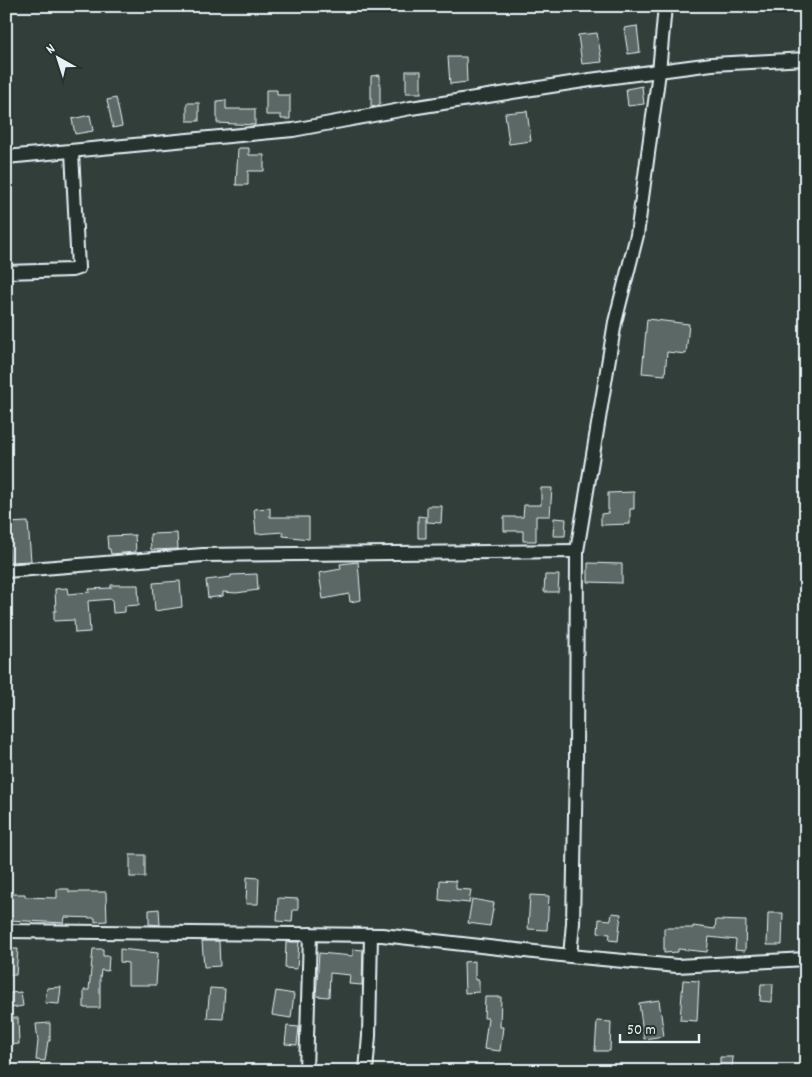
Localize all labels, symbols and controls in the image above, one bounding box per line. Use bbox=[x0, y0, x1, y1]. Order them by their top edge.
north arrow bbox=[32, 32, 82, 82]
text: N bbox=[42, 39, 60, 59]
scale bar bbox=[620, 1012, 698, 1044]
text: 50 m bbox=[627, 1020, 656, 1042]

